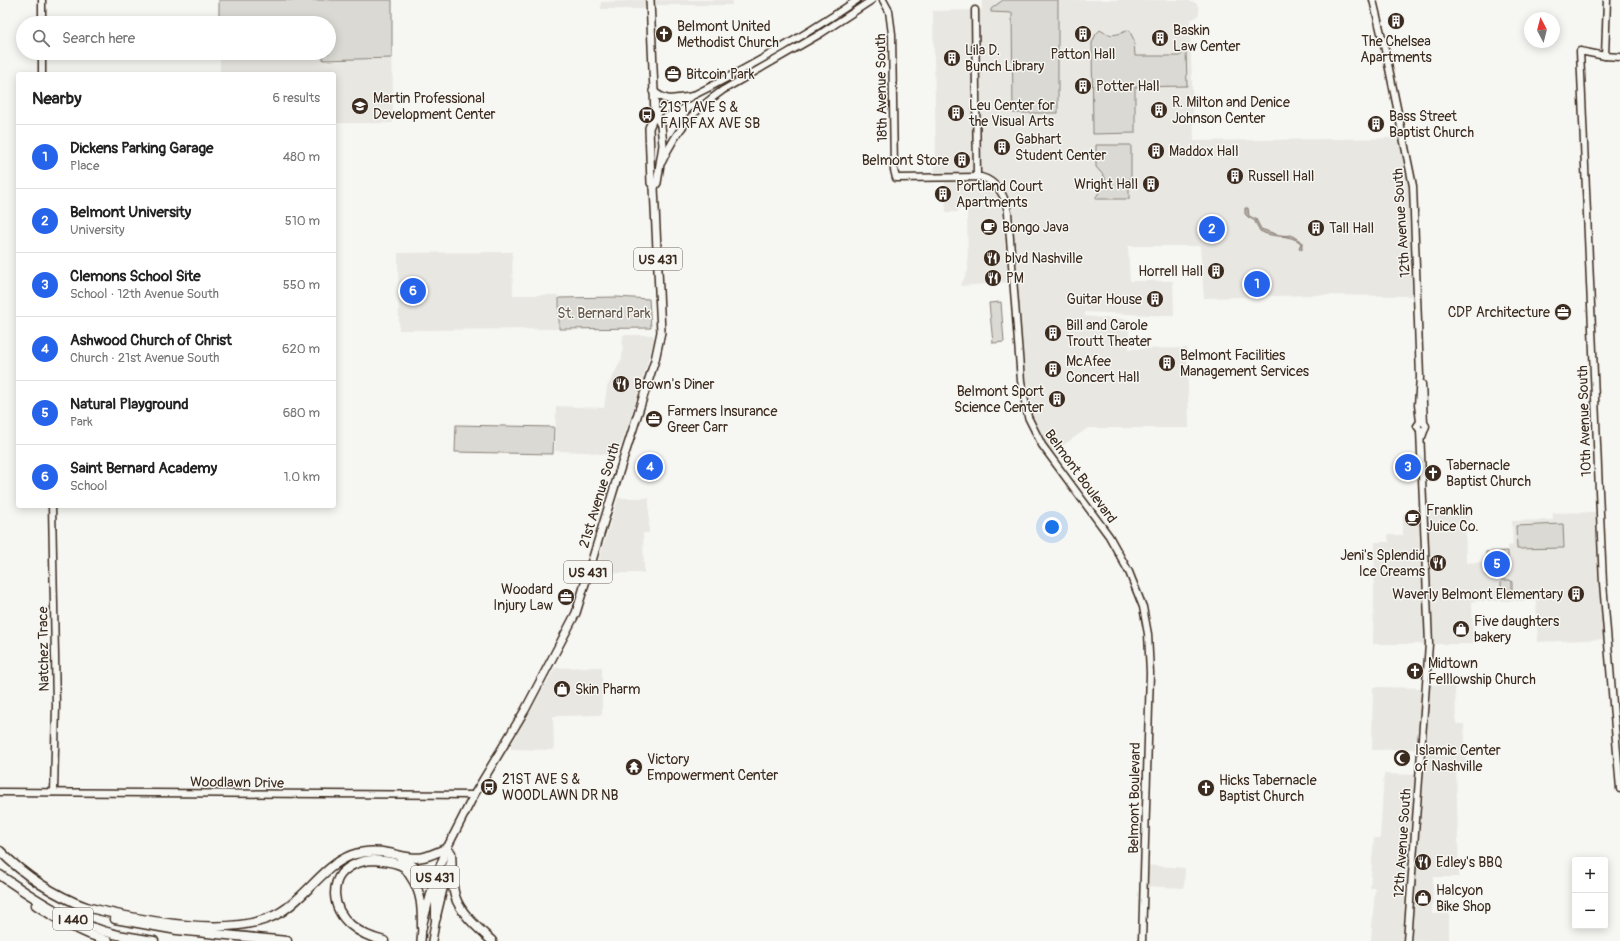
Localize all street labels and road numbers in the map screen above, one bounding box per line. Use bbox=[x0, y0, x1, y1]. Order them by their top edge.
street label: 18th Avenue South bbox=[872, 33, 891, 143]
street label: 12th Avenue South bbox=[1389, 168, 1414, 278]
road number: US 431 bbox=[634, 248, 682, 270]
street label: 10th Avenue South bbox=[1574, 365, 1595, 477]
street label: Belmont Boulevard bbox=[1041, 426, 1120, 527]
street label: 21st Avenue South bbox=[575, 440, 624, 550]
road number: US 431 bbox=[564, 561, 612, 583]
street label: Natchez Trace bbox=[34, 606, 53, 692]
street label: Belmont Boulevard bbox=[1125, 742, 1144, 854]
street label: Woodlawn Drive bbox=[190, 773, 284, 792]
street label: 12th Avenue South bbox=[1390, 788, 1415, 898]
road number: US 431 bbox=[411, 866, 459, 888]
road number: I 440 bbox=[53, 908, 93, 930]

